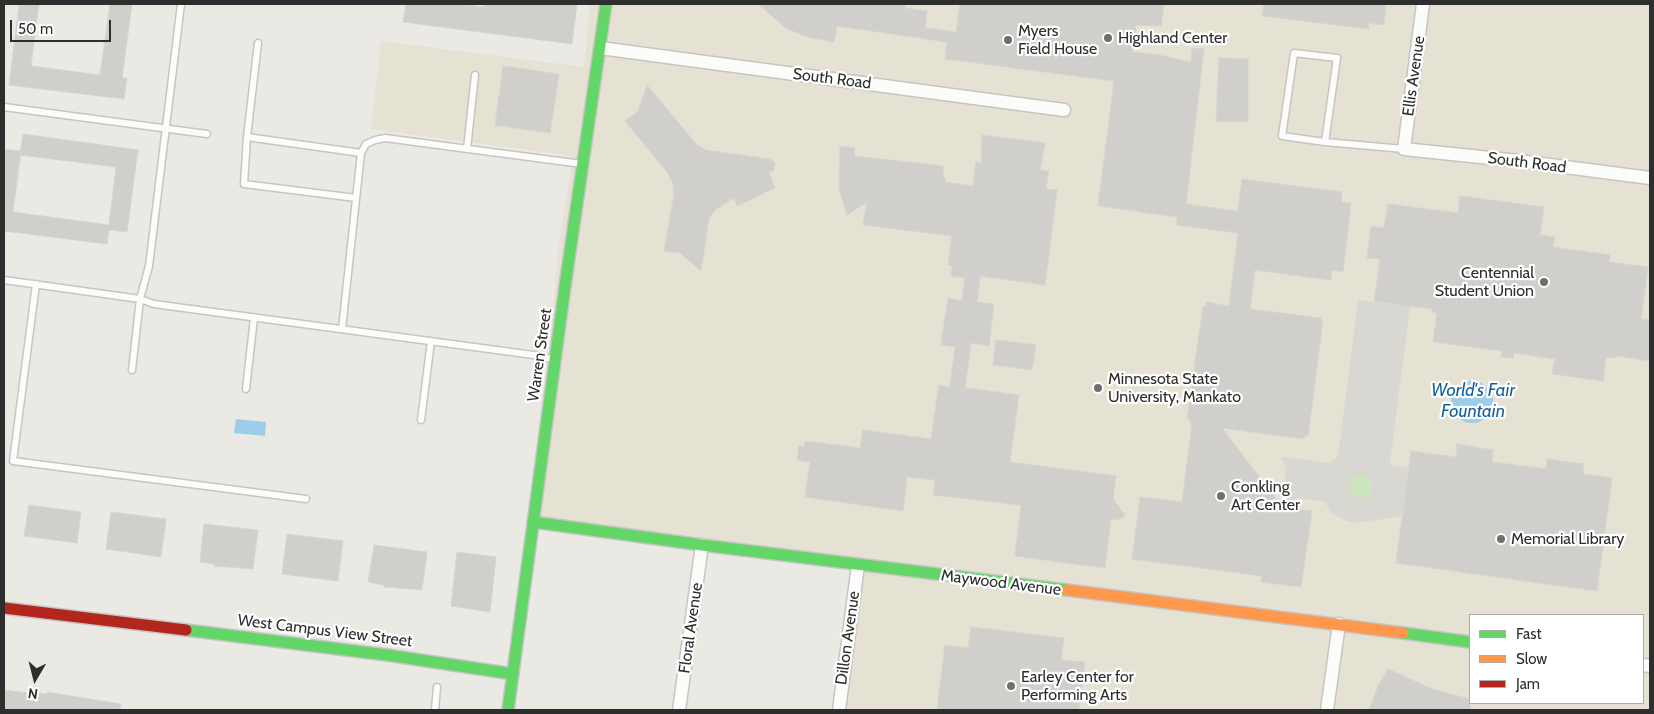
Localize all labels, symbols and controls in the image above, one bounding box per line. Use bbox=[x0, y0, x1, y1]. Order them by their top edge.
scale bar bbox=[12, 10, 114, 42]
text: 50 m bbox=[18, 20, 53, 38]
place label: Myers Field House bbox=[1018, 21, 1097, 59]
place label: Highland Center bbox=[1118, 28, 1227, 48]
marker: Highland Center bbox=[1102, 32, 1114, 44]
marker: Myers Field House bbox=[1002, 34, 1014, 46]
street label: Ellis Avenue bbox=[1399, 35, 1429, 117]
street label: South Road bbox=[792, 65, 872, 93]
street label: South Road bbox=[1487, 149, 1567, 177]
place label: Centennial Student Union bbox=[1435, 263, 1534, 301]
marker: Centennial Student Union bbox=[1538, 276, 1550, 288]
street label: Warren Street bbox=[524, 307, 556, 403]
place label: Minnesota State University, Mankato bbox=[1108, 369, 1241, 407]
water label: World's Fair Fountain bbox=[1431, 380, 1515, 422]
marker: Minnesota State University, Mankato bbox=[1092, 382, 1104, 394]
place label: Conkling Art Center bbox=[1231, 477, 1300, 515]
marker: Conkling Art Center bbox=[1215, 490, 1227, 502]
place label: Memorial Library bbox=[1511, 529, 1624, 549]
marker: Memorial Library bbox=[1495, 533, 1507, 545]
street label: Maywood Avenue bbox=[940, 566, 1062, 600]
street label: Floral Avenue bbox=[675, 581, 707, 675]
street label: Dillon Avenue bbox=[832, 590, 864, 686]
street label: West Campus View Street bbox=[237, 611, 413, 651]
legend bbox=[1469, 614, 1644, 704]
text: Fast bbox=[1516, 625, 1541, 643]
text: Slow bbox=[1516, 650, 1547, 668]
north arrow bbox=[10, 654, 60, 704]
place label: Earley Center for Performing Arts bbox=[1021, 667, 1134, 705]
text: Jam bbox=[1516, 675, 1540, 693]
marker: Earley Center for Performing Arts bbox=[1005, 680, 1017, 692]
text: N bbox=[27, 684, 39, 703]

